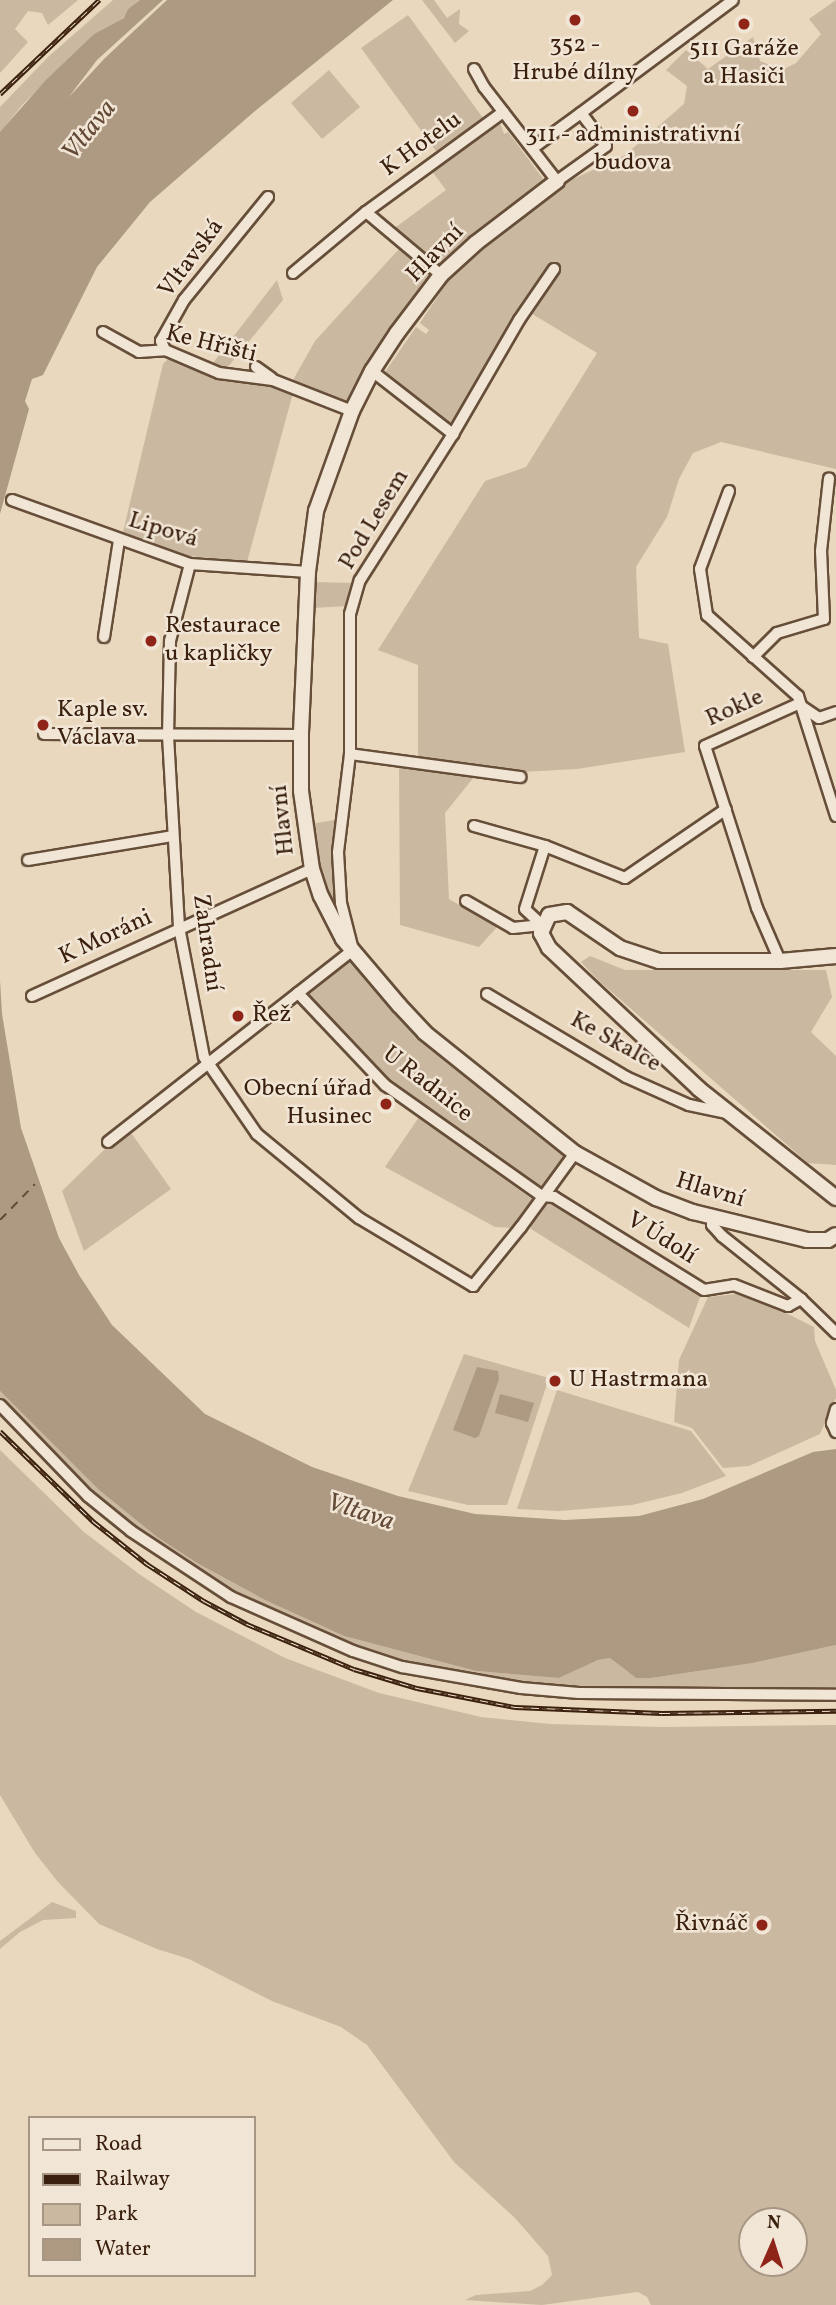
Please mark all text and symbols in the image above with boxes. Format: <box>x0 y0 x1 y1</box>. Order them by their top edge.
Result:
marker: 352 - Hrubé dílny <box>567 12 583 28</box>
marker: 511 Garáže a Hasiči <box>736 16 752 32</box>
place label: 352 - Hrubé dílny <box>512 32 638 88</box>
place label: 511 Garáže a Hasiči <box>689 36 799 92</box>
water label: Vltava <box>56 94 124 168</box>
marker: 311 - administrativní budova <box>625 103 641 119</box>
street label: K Hotelu <box>376 106 468 184</box>
place label: 311 - administrativní budova <box>525 122 741 178</box>
street label: Vltavská <box>153 214 231 304</box>
street label: Hlavní <box>401 219 471 289</box>
street label: Ke Hřišti <box>163 320 259 370</box>
street label: Pod Lesem <box>334 464 416 576</box>
street label: Lipová <box>125 507 201 555</box>
place label: Restaurace u kapličky <box>165 613 281 669</box>
marker: Restaurace u kapličky <box>143 633 159 649</box>
street label: Rokle <box>702 684 768 734</box>
place label: Kaple sv. Václava <box>57 697 148 753</box>
marker: Kaple sv. Václava <box>35 717 51 733</box>
street label: Hlavní <box>266 783 302 857</box>
street label: Zahradní <box>185 892 227 994</box>
street label: K Moráni <box>55 904 157 972</box>
place label: Řež <box>252 1002 291 1030</box>
street label: Ke Skalce <box>565 1006 665 1080</box>
marker: Řež <box>230 1008 246 1024</box>
street label: U Radnice <box>376 1041 478 1129</box>
place label: Obecní úřad Husinec <box>244 1076 372 1132</box>
marker: Obecní úřad Husinec <box>378 1096 394 1112</box>
street label: Hlavní <box>672 1167 748 1215</box>
street label: V Údolí <box>620 1206 702 1272</box>
place label: U Hastrmana <box>569 1367 708 1395</box>
marker: U Hastrmana <box>547 1373 563 1389</box>
water label: Vltava <box>322 1487 398 1539</box>
place label: Řivnáč <box>675 1911 748 1939</box>
marker: Řivnáč <box>754 1917 770 1933</box>
legend <box>28 2116 256 2277</box>
text: Road <box>95 2130 142 2159</box>
text: Railway <box>95 2165 170 2194</box>
text: Park <box>95 2200 138 2229</box>
north arrow <box>738 2207 808 2277</box>
text: N <box>766 2210 782 2236</box>
text: Water <box>95 2235 151 2264</box>

